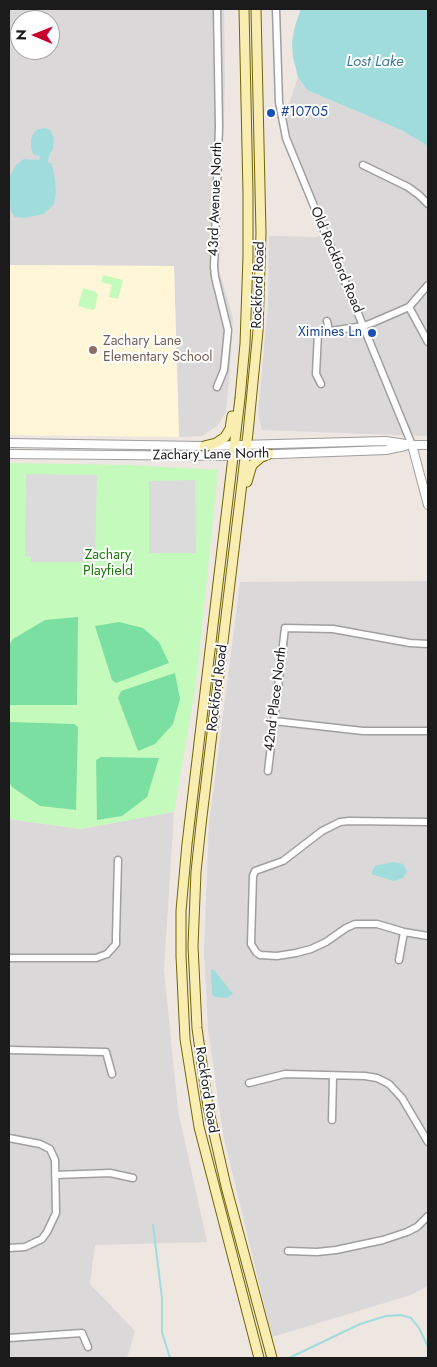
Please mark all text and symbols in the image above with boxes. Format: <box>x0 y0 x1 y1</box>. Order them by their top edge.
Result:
north arrow <box>10 10 60 60</box>
text: N <box>11 29 31 40</box>
water label: Lost Lake <box>347 53 403 71</box>
place label: #10705 <box>281 105 328 121</box>
marker: #10705 <box>265 107 277 119</box>
street label: 43rd Avenue North <box>206 141 226 257</box>
street label: Old Rockford Road <box>306 204 366 316</box>
street label: Rockford Road <box>249 241 269 329</box>
place label: Ximines Ln <box>298 325 362 341</box>
marker: Ximines Ln <box>366 327 378 339</box>
place label: Zachary Lane Elementary School <box>103 334 213 367</box>
marker: Zachary Lane Elementary School <box>87 344 99 356</box>
street label: Zachary Lane North <box>153 446 269 464</box>
park label: Zachary Playfield <box>83 548 133 580</box>
street label: Rockford Road <box>204 644 232 732</box>
street label: 42nd Place North <box>261 646 291 752</box>
street label: Rockford Road <box>191 1046 221 1134</box>

